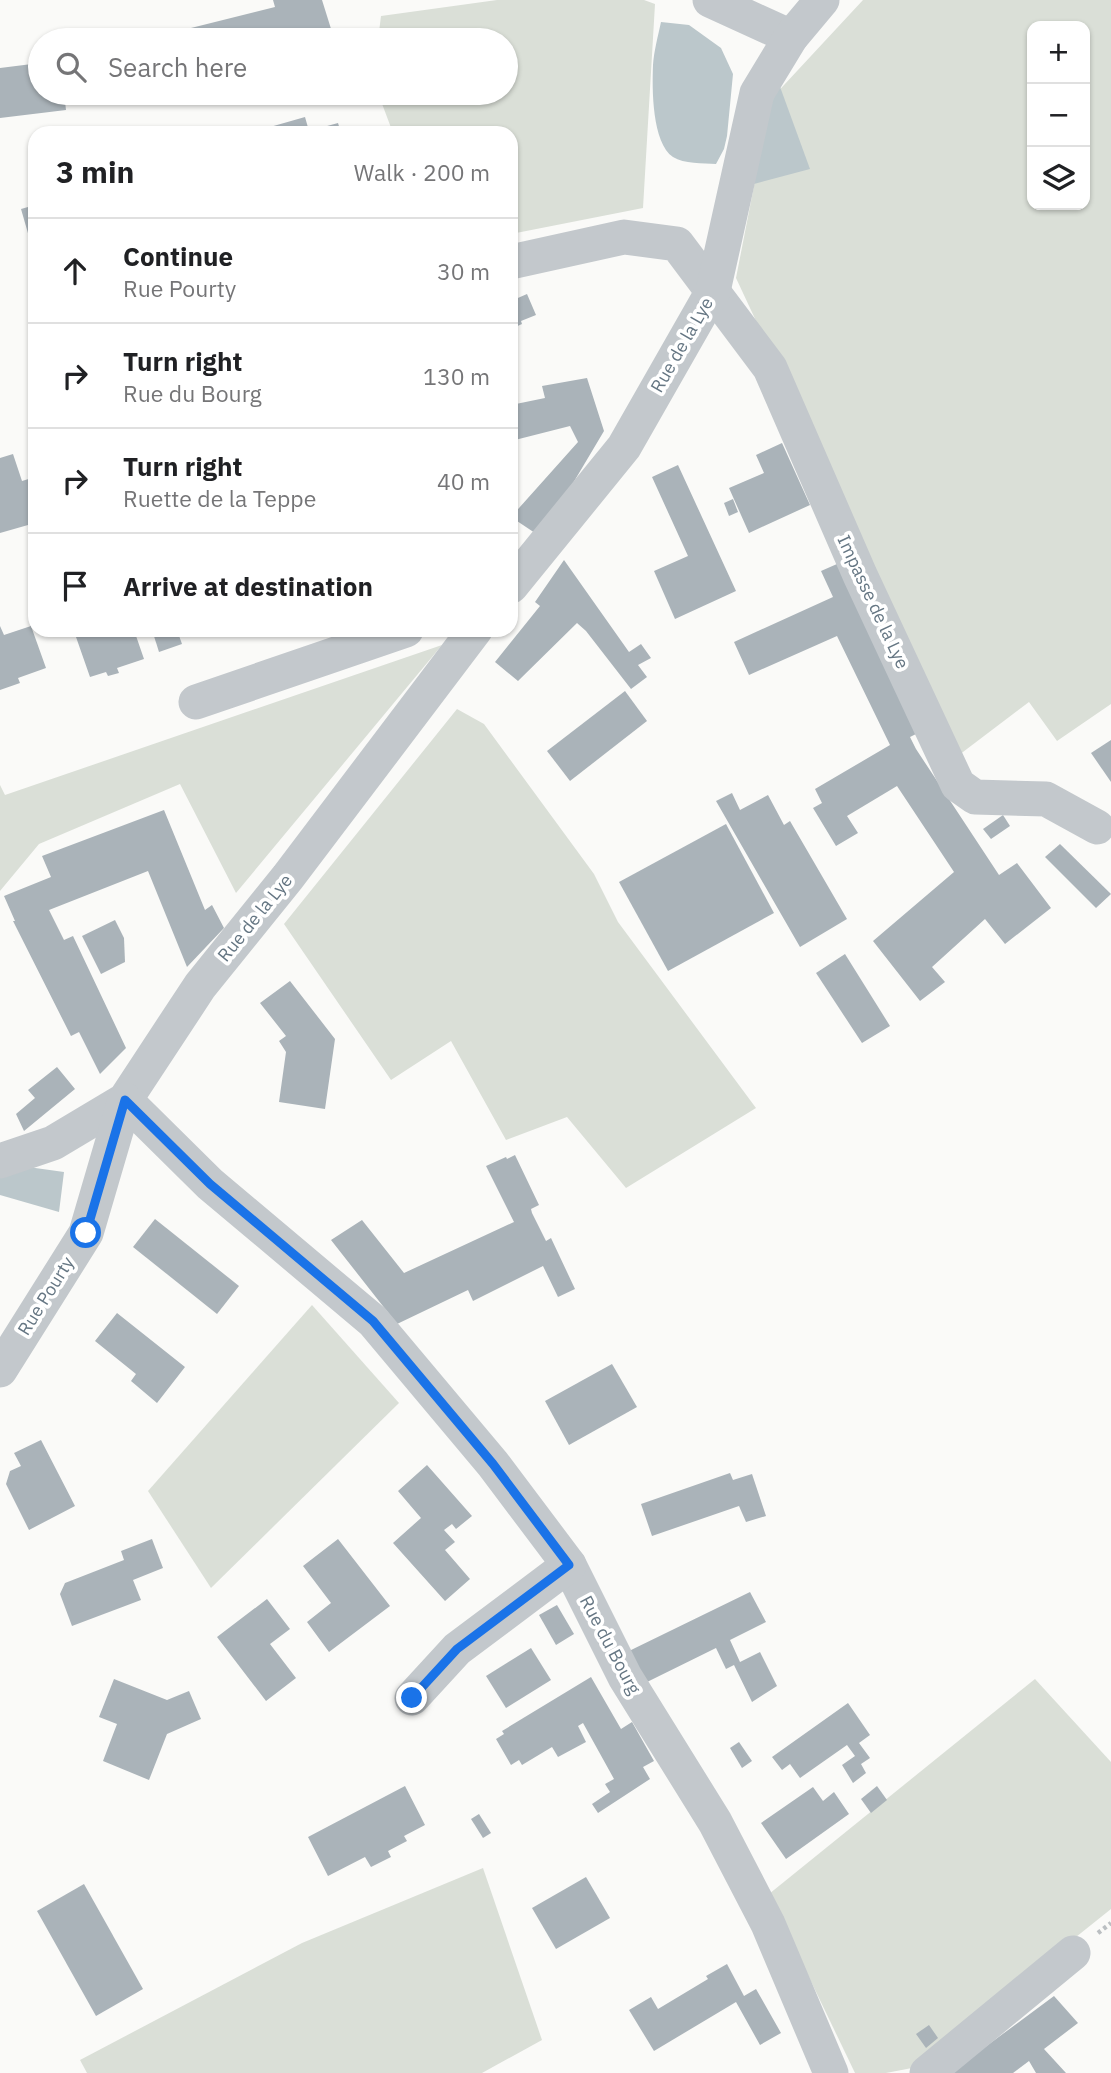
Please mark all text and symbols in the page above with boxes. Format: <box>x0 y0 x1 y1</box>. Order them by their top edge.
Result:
map controls <box>1027 21 1090 210</box>
button: + <box>1027 21 1090 84</box>
search box <box>28 28 518 105</box>
icon: search <box>52 48 90 86</box>
text: Search here <box>108 50 247 84</box>
button: − <box>1027 84 1090 147</box>
button: layers <box>1027 147 1090 210</box>
text: 3 min <box>56 152 134 191</box>
text: Walk · 200 m <box>354 157 490 187</box>
text: Continue <box>123 239 233 273</box>
icon: ahead <box>56 252 94 290</box>
text: 30 m <box>437 256 490 286</box>
text: Rue Pourty <box>123 273 236 303</box>
street label: Rue de la Lye <box>645 293 718 397</box>
text: Turn right <box>123 344 242 378</box>
icon: right <box>56 357 94 395</box>
text: 130 m <box>423 361 490 391</box>
text: Rue du Bourg <box>123 378 262 408</box>
text: Turn right <box>123 449 242 483</box>
icon: right <box>56 462 94 500</box>
text: 40 m <box>437 466 490 496</box>
text: Ruette de la Teppe <box>123 483 316 513</box>
street label: Impasse de la Lye <box>832 531 915 672</box>
icon: arrive <box>56 567 94 605</box>
text: Arrive at destination <box>123 569 373 603</box>
street label: Rue de la Lye <box>212 869 297 966</box>
route start <box>70 1217 101 1248</box>
street label: Rue Pourty <box>12 1252 79 1339</box>
street label: Rue du Bourg <box>575 1591 646 1699</box>
route end <box>396 1682 427 1713</box>

